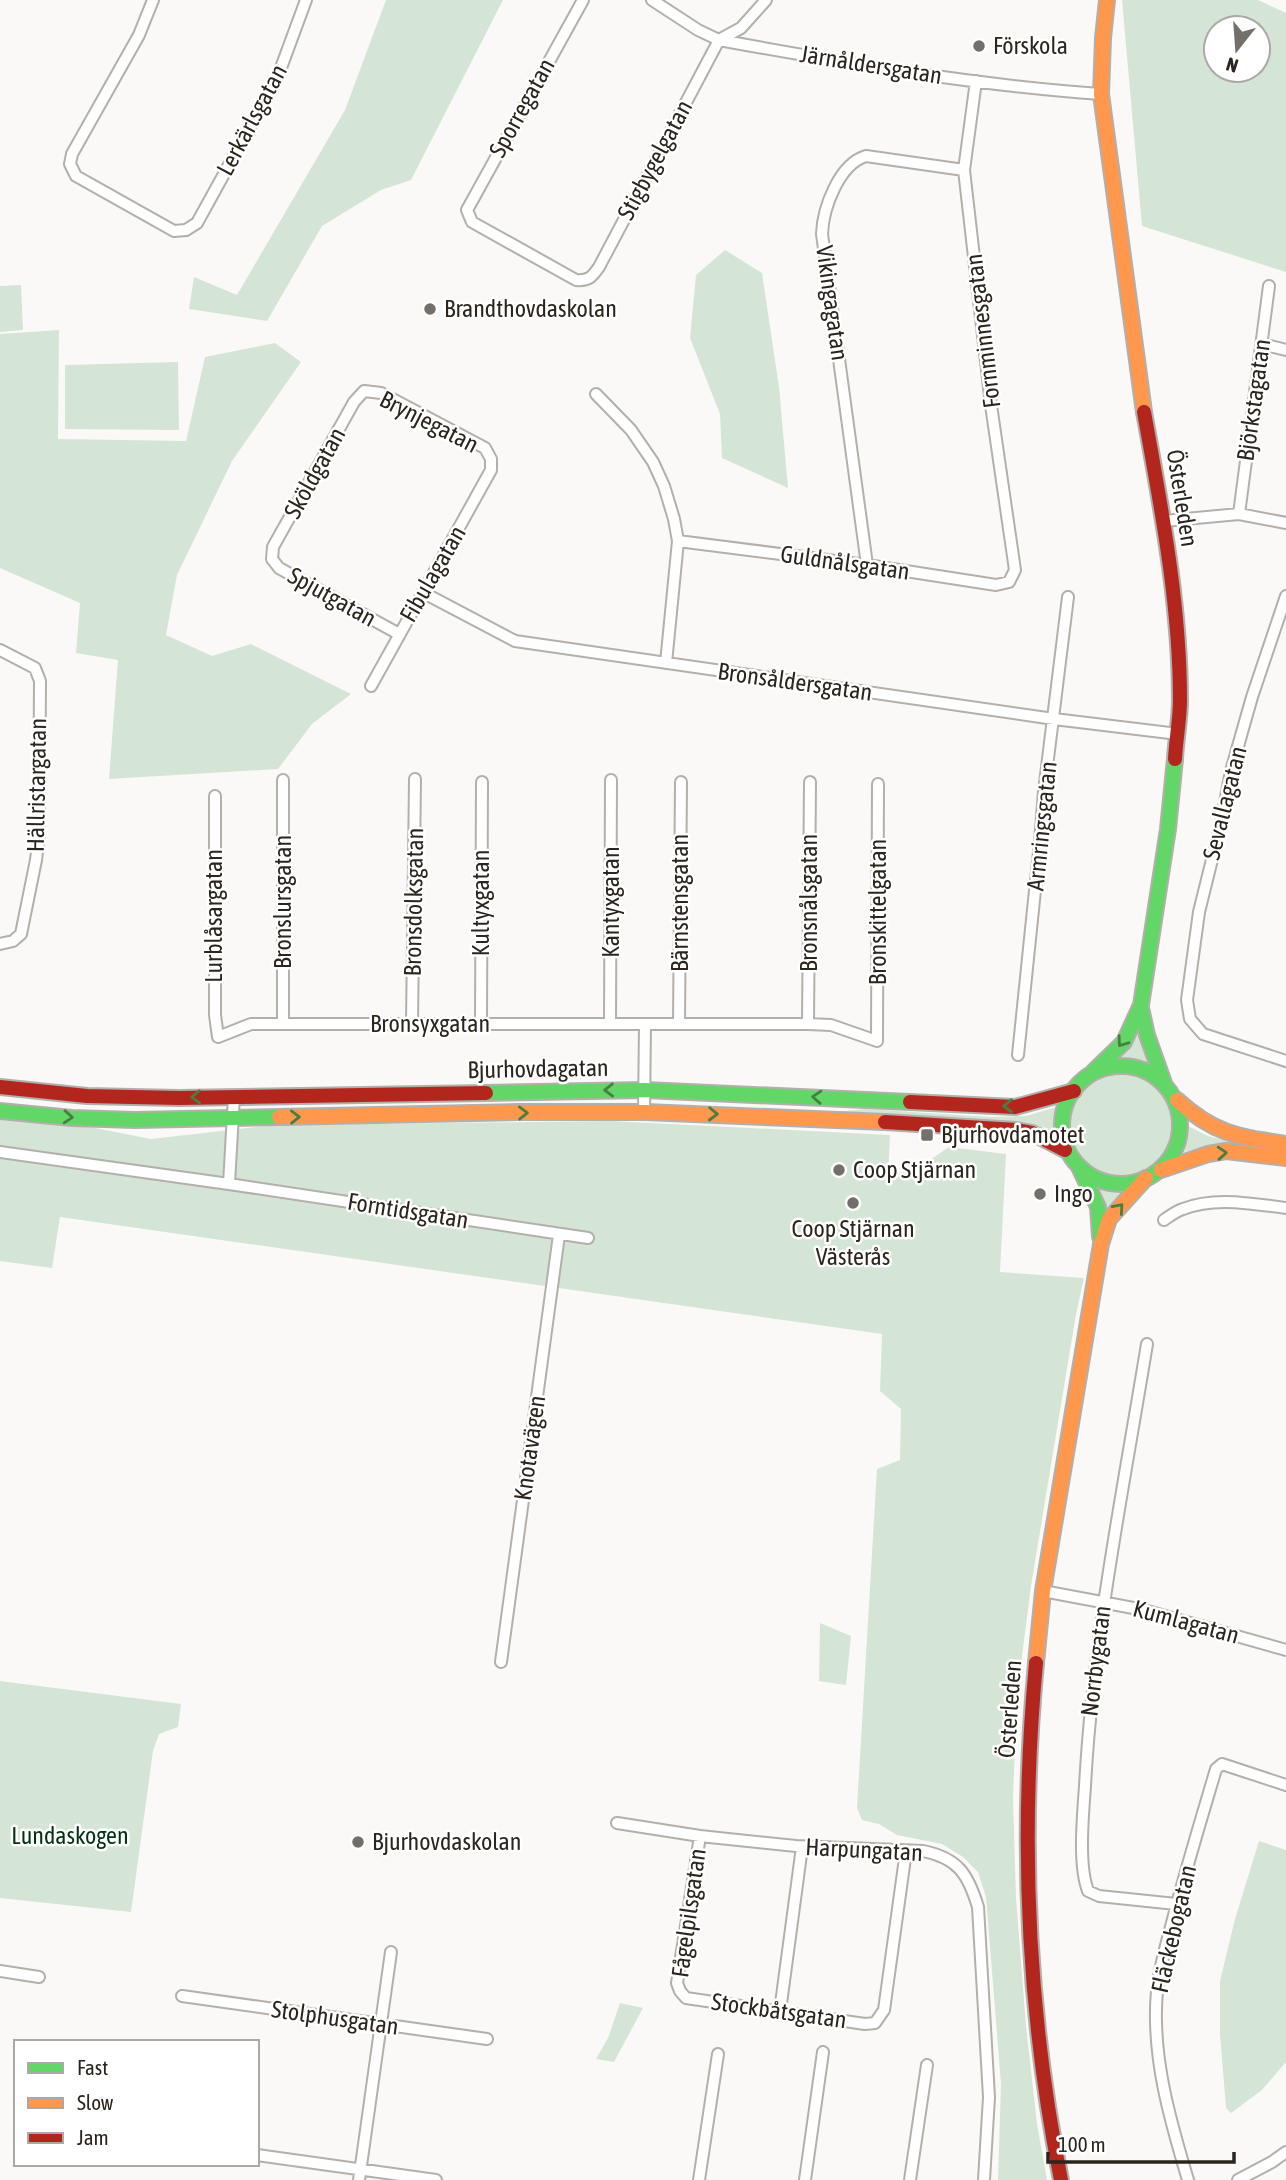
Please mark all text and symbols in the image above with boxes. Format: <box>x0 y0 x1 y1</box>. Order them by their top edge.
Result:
north arrow <box>1202 14 1272 84</box>
place label: Förskola <box>993 32 1068 59</box>
marker: Förskola <box>971 38 987 54</box>
street label: Järnåldersgatan <box>798 40 944 89</box>
text: N <box>1223 53 1241 77</box>
street label: Sporregatan <box>483 54 560 162</box>
street label: Lerkärlsgatan <box>211 60 292 180</box>
street label: Stigbygelgatan <box>612 95 697 224</box>
street label: Vikingagatan <box>811 244 854 362</box>
street label: Fornminnesgatan <box>960 252 1005 410</box>
place label: Brandthovdaskolan <box>444 295 617 322</box>
marker: Brandthovdaskolan <box>422 301 438 317</box>
street label: Björkstagatan <box>1232 337 1275 463</box>
street label: Brynjegatan <box>375 385 483 458</box>
street label: Sköldgatan <box>279 423 351 523</box>
street label: Österleden <box>1161 447 1203 548</box>
street label: Fibulagatan <box>394 521 471 627</box>
street label: Guldnålsgatan <box>779 540 911 585</box>
street label: Spjutgatan <box>284 561 381 632</box>
street label: Bronsåldersgatan <box>716 657 874 706</box>
street label: Hällristargatan <box>22 718 51 852</box>
street label: Sevallagatan <box>1197 743 1252 862</box>
street label: Armringsgatan <box>1021 760 1062 892</box>
street label: Bronsdolksgatan <box>399 827 428 977</box>
street label: Bärnstensgatan <box>666 834 693 972</box>
street label: Bronsnålsgatan <box>795 834 822 972</box>
street label: Bronslursgatan <box>269 835 296 969</box>
street label: Bronskittelgatan <box>864 839 891 985</box>
street label: Kantyxgatan <box>597 846 624 958</box>
street label: Lurblåsargatan <box>200 849 227 983</box>
street label: Kultyxgatan <box>467 850 494 956</box>
street label: Bronsyxgatan <box>370 1010 490 1037</box>
one-way arrow <box>1118 1034 1130 1047</box>
street label: Bjurhovdagatan <box>467 1054 609 1083</box>
one-way arrow <box>603 1083 614 1098</box>
one-way arrow <box>191 1089 201 1105</box>
one-way arrow <box>812 1090 823 1105</box>
one-way arrow <box>1002 1098 1013 1114</box>
one-way arrow <box>518 1105 529 1121</box>
one-way arrow <box>707 1107 718 1122</box>
one-way arrow <box>63 1109 74 1124</box>
one-way arrow <box>290 1110 301 1125</box>
place label: Bjurhovdamotet <box>941 1121 1085 1148</box>
marker: Bjurhovdamotet <box>919 1127 935 1143</box>
one-way arrow <box>1217 1146 1228 1161</box>
place label: Coop Stjärnan <box>853 1156 976 1183</box>
marker: Coop Stjärnan <box>831 1162 847 1178</box>
place label: Ingo <box>1054 1180 1093 1207</box>
marker: Ingo <box>1032 1186 1048 1202</box>
street label: Forntidsgatan <box>346 1188 471 1233</box>
marker: Coop Stjärnan Västerås <box>845 1195 861 1211</box>
one-way arrow <box>1111 1204 1123 1217</box>
place label: Coop Stjärnan Västerås <box>791 1215 915 1270</box>
street label: Knotavägen <box>509 1394 550 1502</box>
street label: Kumlagatan <box>1130 1594 1242 1649</box>
street label: Norrbygatan <box>1075 1604 1116 1718</box>
street label: Österleden <box>993 1659 1026 1759</box>
park label: Lundaskogen <box>11 1822 129 1849</box>
place label: Bjurhovdaskolan <box>372 1828 521 1855</box>
street label: Harpungatan <box>805 1833 923 1866</box>
marker: Bjurhovdaskolan <box>350 1834 366 1850</box>
street label: Fågelpilsgatan <box>666 1847 711 1979</box>
street label: Fläckebogatan <box>1146 1862 1201 1995</box>
street label: Stockbåtsgatan <box>710 1988 848 2033</box>
street label: Stolphusgatan <box>270 1995 400 2040</box>
legend <box>14 2040 259 2166</box>
text: Fast <box>77 2055 108 2079</box>
text: Slow <box>77 2090 114 2114</box>
scale bar <box>1048 2120 1234 2164</box>
text: Jam <box>77 2125 109 2149</box>
text: 100 m <box>1058 2132 1106 2156</box>

